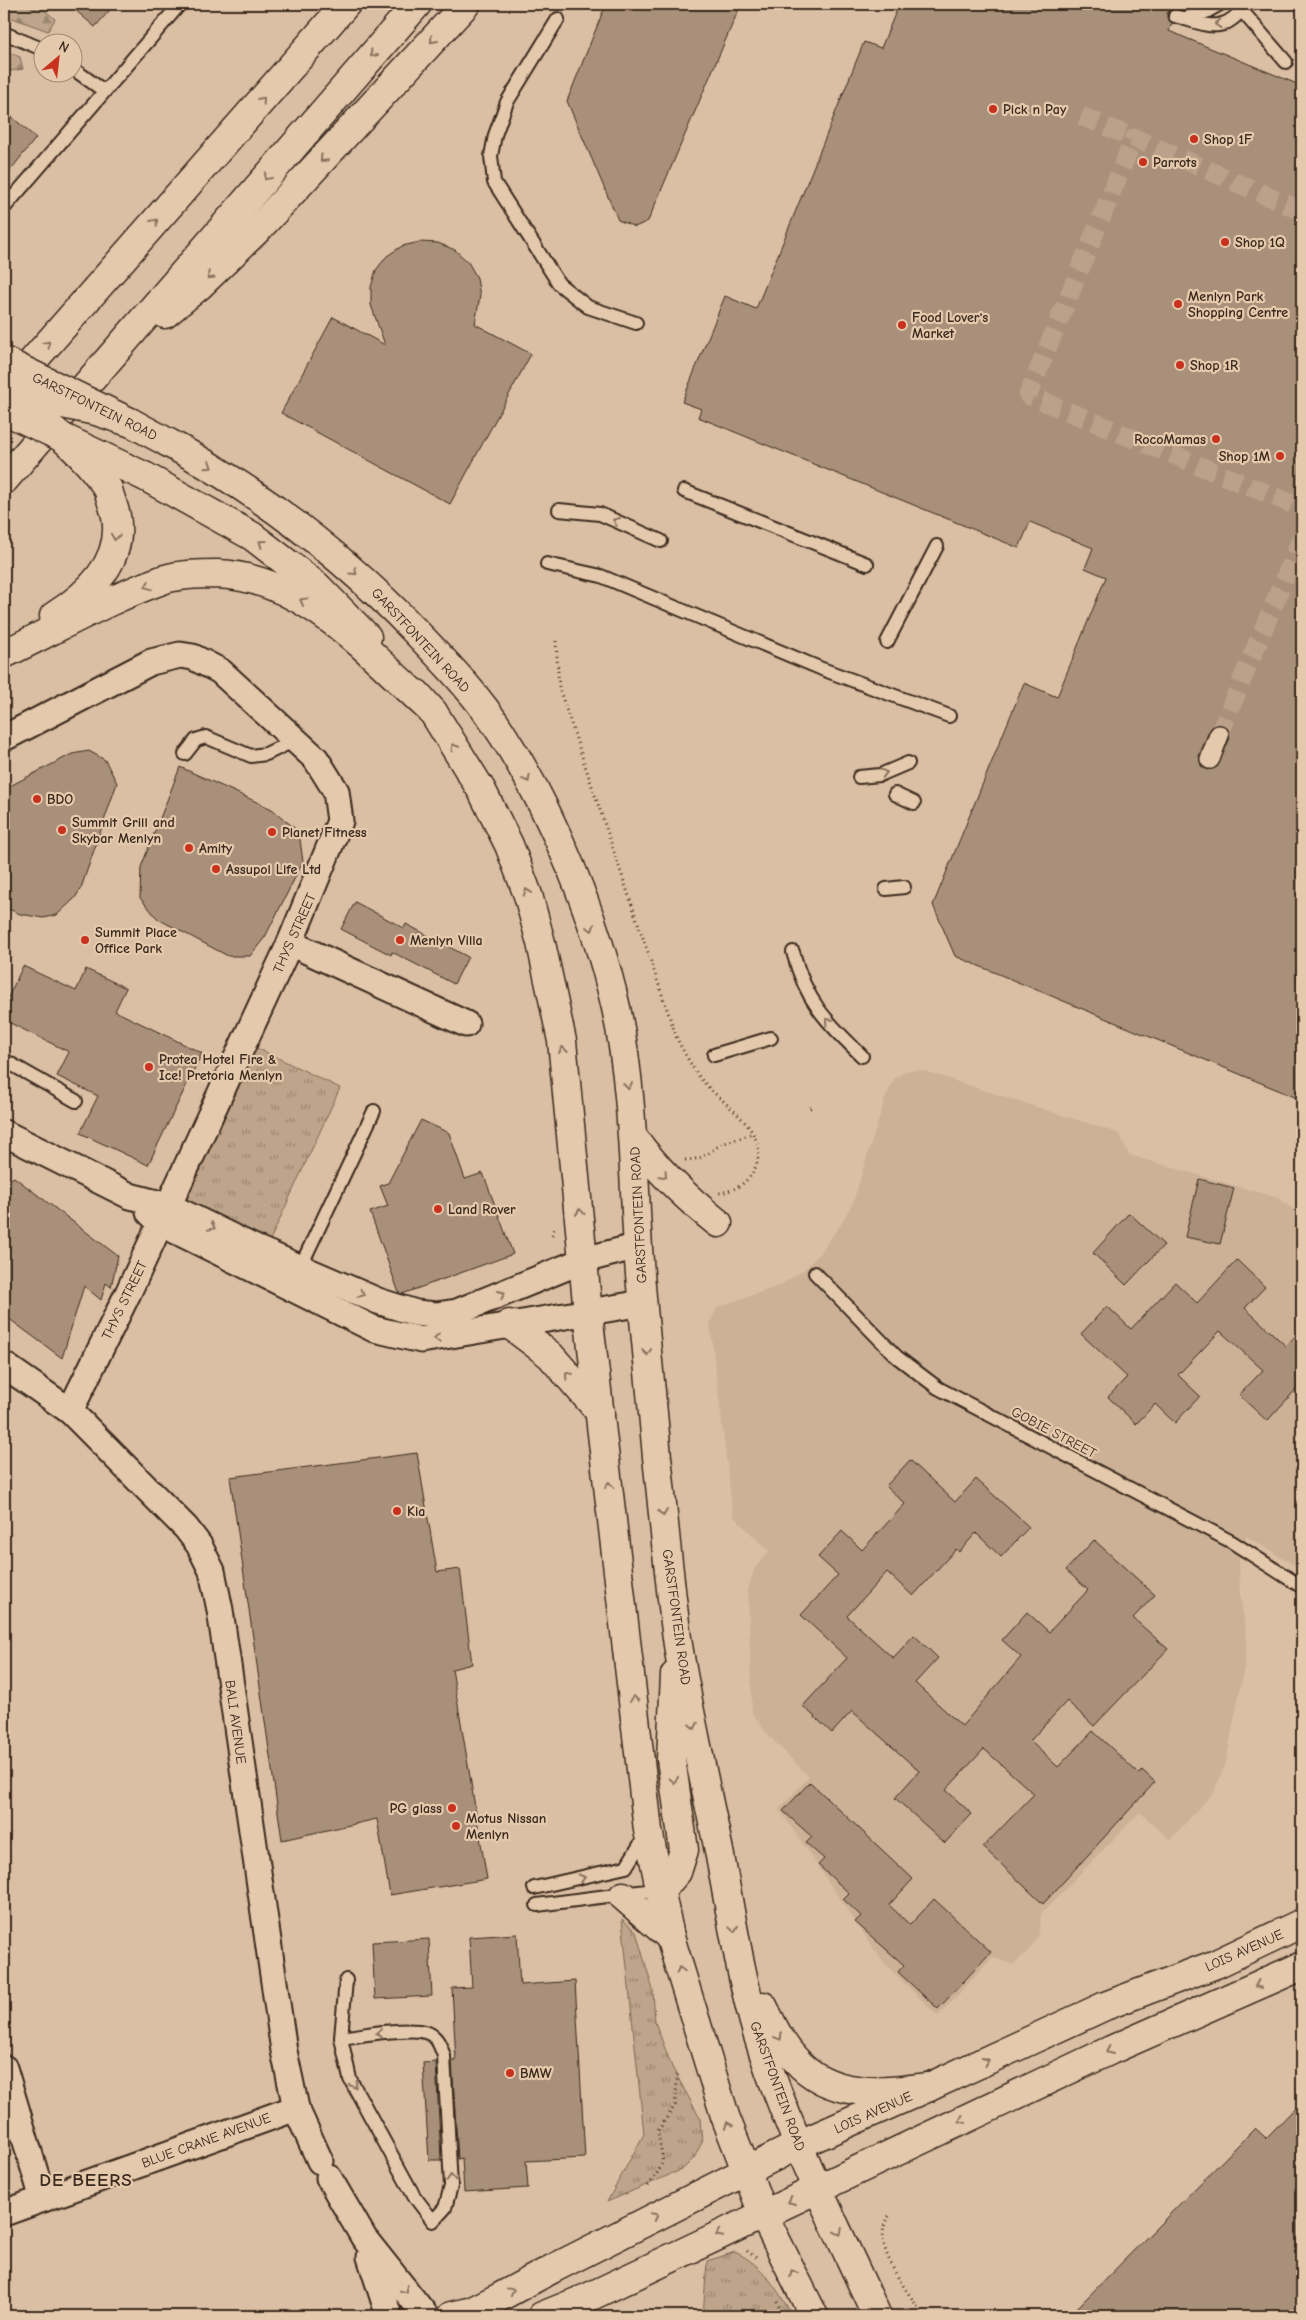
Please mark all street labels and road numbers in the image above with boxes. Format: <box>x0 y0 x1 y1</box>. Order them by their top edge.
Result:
street label: GARSTFONTEIN ROAD <box>30 369 160 444</box>
street label: GARSTFONTEIN ROAD <box>368 584 474 696</box>
street label: THYS STREET <box>269 890 320 976</box>
street label: GARSTFONTEIN ROAD <box>626 1146 651 1284</box>
street label: THYS STREET <box>98 1257 151 1342</box>
street label: GOBIE STREET <box>1008 1403 1100 1462</box>
street label: GARSTFONTEIN ROAD <box>659 1548 694 1686</box>
street label: BALI AVENUE <box>221 1679 250 1765</box>
street label: LOIS AVENUE <box>1202 1926 1286 1975</box>
street label: GARSTFONTEIN ROAD <box>746 2019 809 2154</box>
street label: LOIS AVENUE <box>831 2088 915 2137</box>
street label: BLUE CRANE AVENUE <box>139 2109 273 2172</box>

